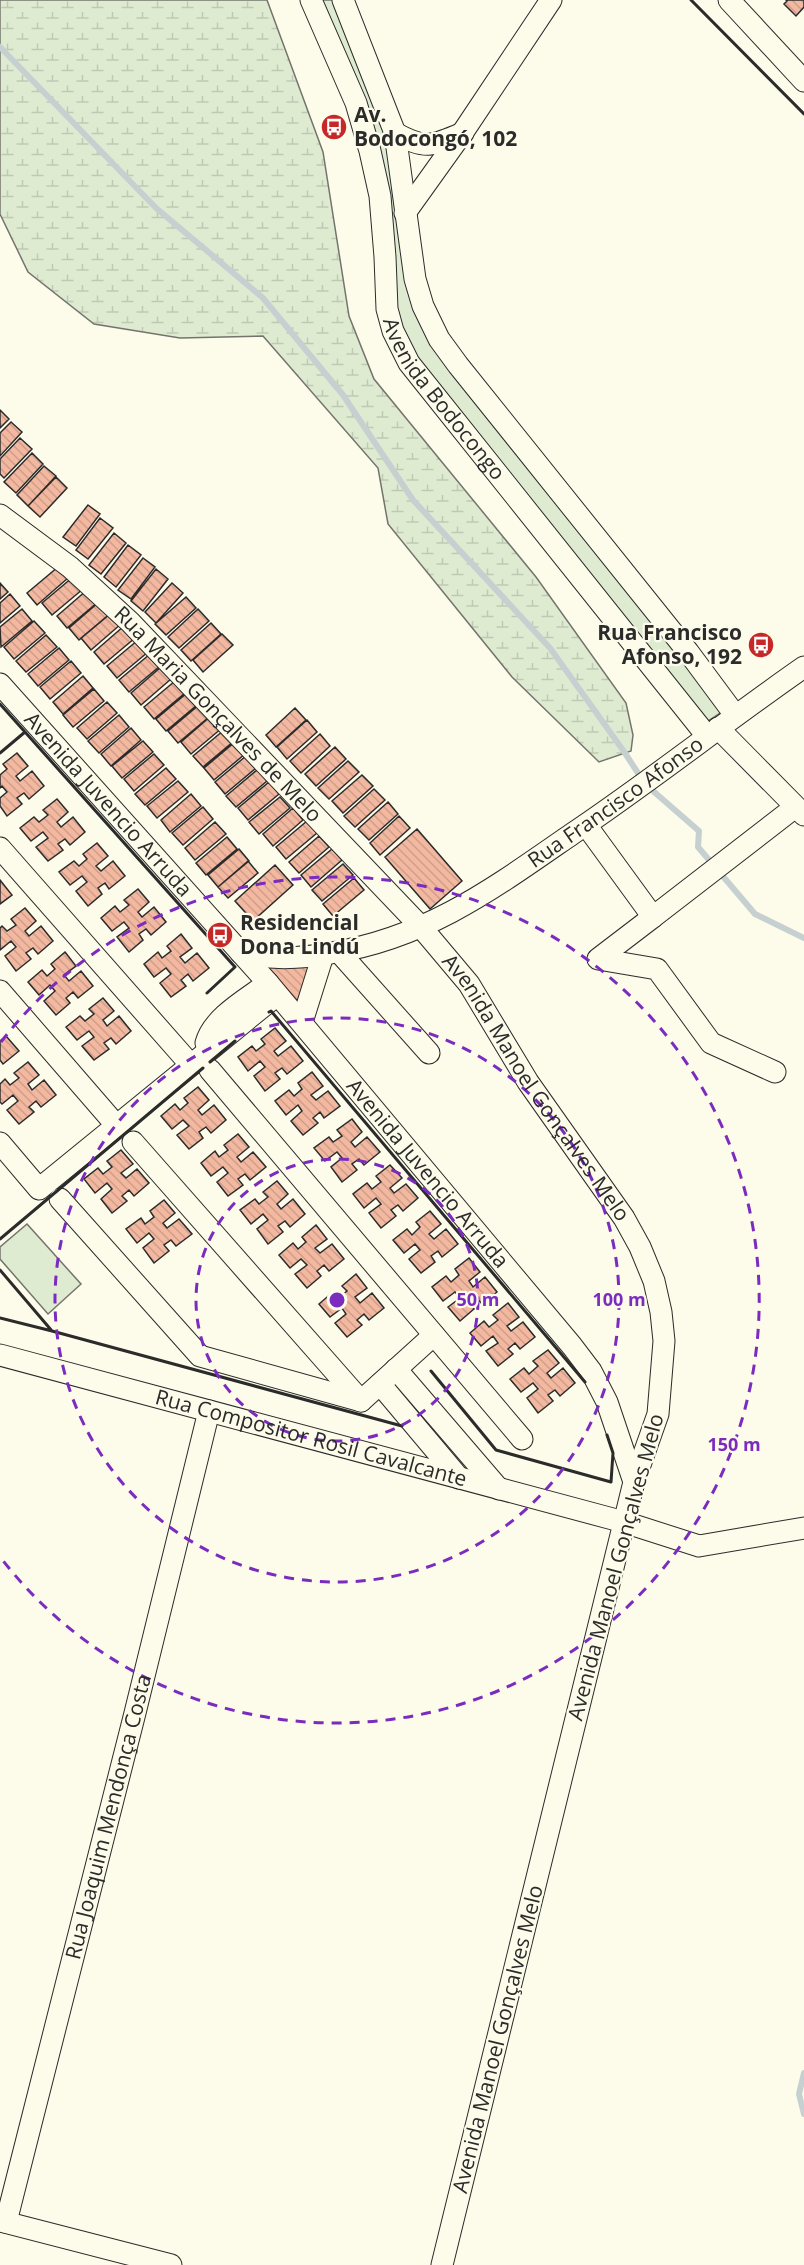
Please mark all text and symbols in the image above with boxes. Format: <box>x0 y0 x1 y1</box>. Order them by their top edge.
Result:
place label: Av. Bodocongó, 102 <box>354 100 517 152</box>
bus stop icon: Av. Bodocongó, 102 <box>319 112 349 142</box>
street label: Avenida Bodocongo <box>377 314 512 485</box>
street label: Rua Maria Gonçalves de Melo <box>109 599 329 828</box>
place label: Rua Francisco Afonso, 192 <box>597 618 742 670</box>
bus stop icon: Rua Francisco Afonso, 192 <box>746 630 776 660</box>
street label: Avenida Juvencio Arruda <box>19 706 199 902</box>
street label: Rua Francisco Afonso <box>522 730 709 874</box>
place label: Residencial Dona Lindú <box>240 908 360 960</box>
bus stop icon: Residencial Dona Lindú <box>205 920 235 950</box>
street label: Avenida Manoel Gonçalves Melo <box>436 948 637 1226</box>
street label: Avenida Juvencio Arruda <box>341 1072 516 1273</box>
text: 50 m <box>457 1287 499 1311</box>
text: 100 m <box>592 1287 646 1311</box>
centre of rings <box>327 1290 347 1310</box>
street label: Rua Compositor Rosil Cavalcante <box>152 1382 470 1492</box>
street label: Avenida Manoel Gonçalves Melo <box>561 1410 670 1723</box>
text: 150 m <box>707 1432 761 1456</box>
street label: Rua Joaquim Mendonça Costa <box>58 1671 157 1962</box>
street label: Avenida Manoel Gonçalves Melo <box>445 1882 549 2196</box>

